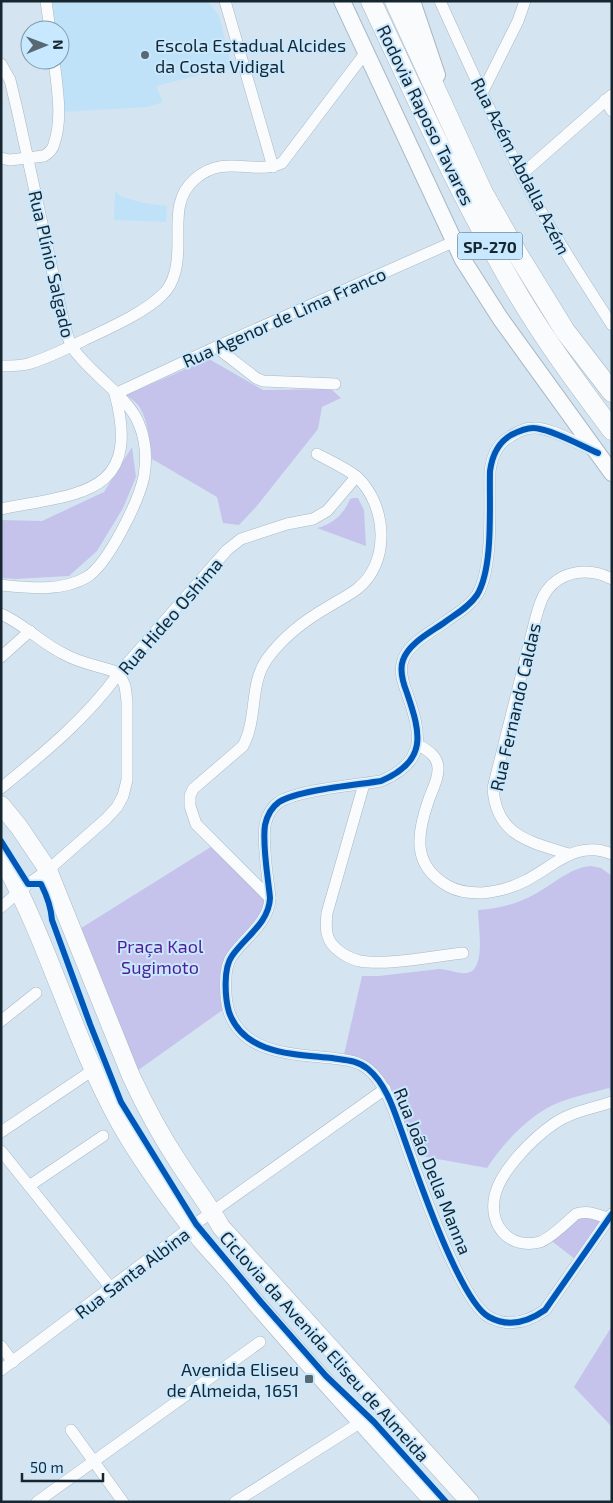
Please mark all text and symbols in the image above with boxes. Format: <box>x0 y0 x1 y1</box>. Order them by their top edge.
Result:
north arrow <box>20 20 70 70</box>
street label: Rodovia Raposo Tavares <box>373 21 479 209</box>
place label: Escola Estadual Alcides da Costa Vidigal <box>155 34 346 77</box>
text: N <box>50 40 67 50</box>
marker: Escola Estadual Alcides da Costa Vidigal <box>139 49 151 61</box>
street label: Rua Azém Abdalla Azém <box>467 74 575 258</box>
street label: Rua Plínio Salgado <box>24 188 80 340</box>
road number: SP-270 <box>458 232 522 260</box>
street label: Rua Agenor de Lima Franco <box>179 262 389 372</box>
street label: Rua Hideo Oshima <box>113 553 227 679</box>
street label: Rua Fernando Caldas <box>485 621 545 793</box>
park label: Praça Kaol Sugimoto <box>117 935 204 978</box>
street label: Rua João Della Manna <box>389 1084 477 1258</box>
street label: Rua Santa Albina <box>70 1223 194 1323</box>
street label: Ciclovia da Avenida Eliseu de Almeida <box>215 1226 435 1466</box>
place label: Avenida Eliseu de Almeida, 1651 <box>166 1358 299 1401</box>
marker: Avenida Eliseu de Almeida, 1651 <box>303 1373 315 1385</box>
scale bar <box>22 1450 104 1482</box>
text: 50 m <box>30 1458 64 1476</box>

